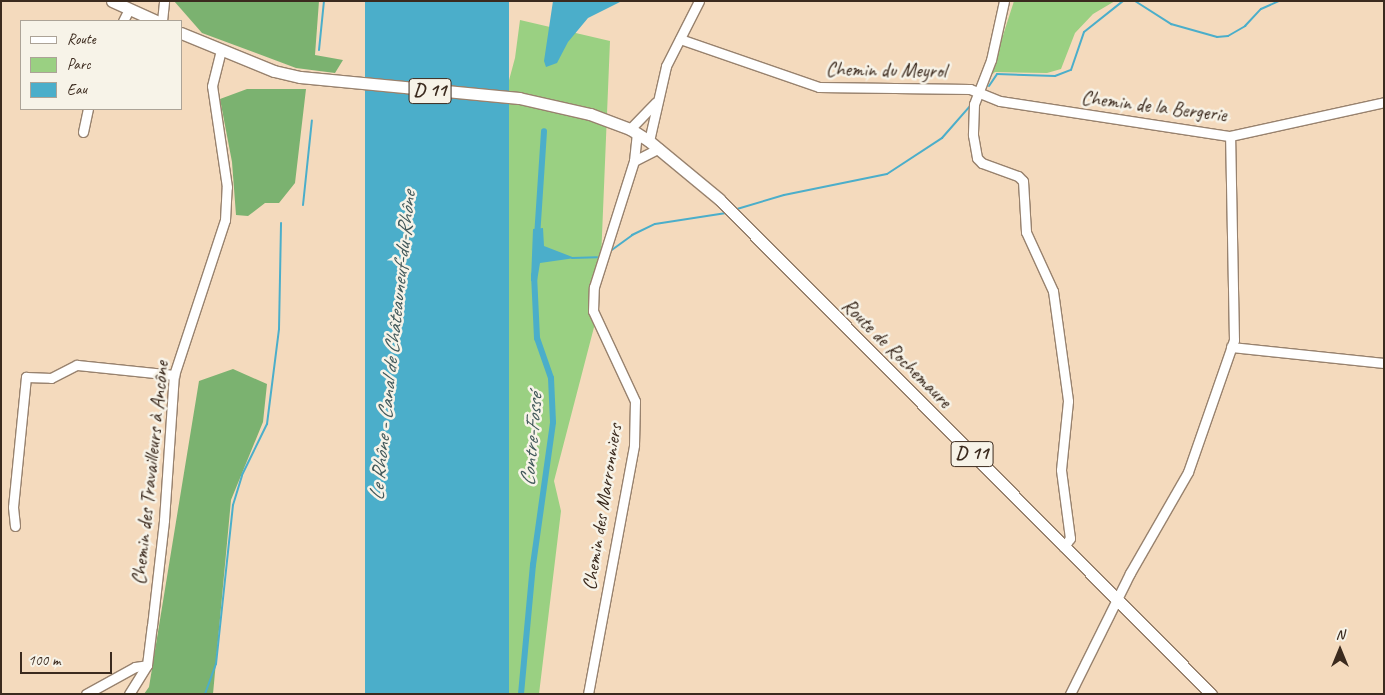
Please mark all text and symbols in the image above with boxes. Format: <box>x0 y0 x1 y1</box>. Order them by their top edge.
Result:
legend <box>20 20 182 110</box>
text: Route <box>67 30 96 49</box>
text: Parc <box>67 55 91 74</box>
street label: Chemin du Meyrol <box>826 57 946 83</box>
road number: D 11 <box>408 74 452 108</box>
text: Eau <box>67 80 87 99</box>
street label: Chemin de la Bergerie <box>1080 85 1228 127</box>
water label: Le Rhône - Canal de Châteauneuf-du-Rhône <box>363 190 421 502</box>
street label: Route de Rochemaure <box>838 294 956 412</box>
street label: Chemin des Travailleurs à Ancône <box>126 360 174 586</box>
water label: Contre-Fossé <box>514 393 548 487</box>
street label: Chemin des Marronniers <box>577 422 627 592</box>
road number: D 11 <box>950 438 994 470</box>
north arrow <box>1315 625 1365 675</box>
text: N <box>1336 626 1344 643</box>
scale bar <box>22 642 115 674</box>
text: 100 m <box>28 651 60 670</box>

